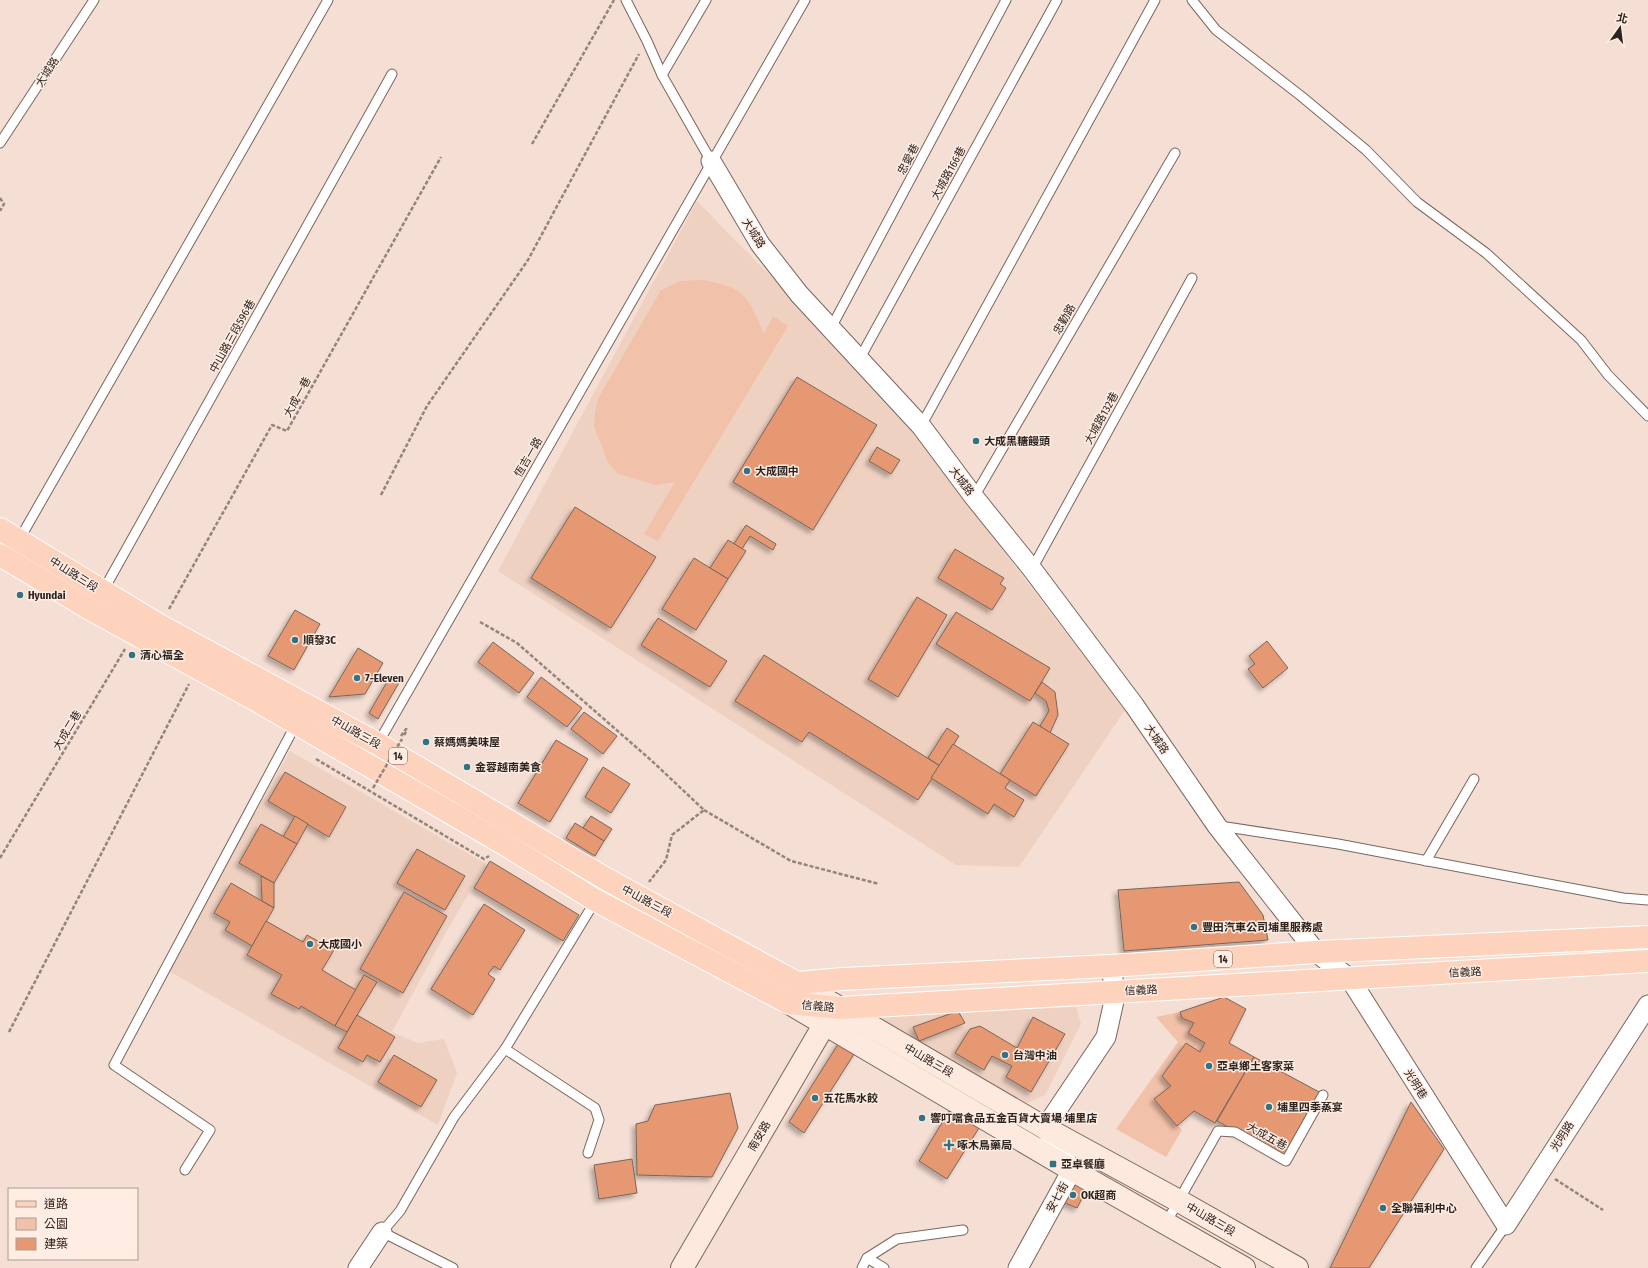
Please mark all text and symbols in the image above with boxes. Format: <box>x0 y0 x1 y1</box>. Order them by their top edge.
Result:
north arrow <box>1600 8 1640 48</box>
text: 北 <box>1615 11 1629 26</box>
street label: 大城路 <box>33 55 62 90</box>
street label: 忠愛巷 <box>895 142 922 177</box>
street label: 大城路166巷 <box>928 144 968 202</box>
street label: 大城路 <box>739 216 768 251</box>
street label: 中山路三段596巷 <box>207 297 258 375</box>
street label: 忠勤路 <box>1051 302 1078 337</box>
street label: 大成一巷 <box>281 375 314 420</box>
street label: 大城路132巷 <box>1082 390 1121 447</box>
street label: 恆吉一路 <box>512 435 545 480</box>
place label: 大成黑糖饅頭 <box>984 435 1050 448</box>
marker: 大成黑糖饅頭 <box>971 436 981 446</box>
street label: 大城路 <box>946 464 977 498</box>
place label: 大成國中 <box>755 465 799 478</box>
marker: 大成國中 <box>742 466 752 476</box>
street label: 中山路三段 <box>47 554 101 595</box>
place label: Hyundai <box>28 589 66 602</box>
marker: Hyundai <box>15 590 25 600</box>
place label: 順發3C <box>303 634 336 647</box>
marker: 順發3C <box>290 635 300 645</box>
place label: 清心福全 <box>140 649 184 662</box>
marker: 清心福全 <box>127 650 137 660</box>
place label: 7-Eleven <box>365 672 404 685</box>
marker: 7-Eleven <box>352 673 362 683</box>
street label: 大成二巷 <box>51 708 84 752</box>
street label: 中山路三段 <box>329 713 383 751</box>
street label: 大城路 <box>1142 722 1171 757</box>
place label: 蔡媽媽美味屋 <box>434 736 500 749</box>
marker: 蔡媽媽美味屋 <box>421 737 431 747</box>
road number: 14 <box>389 748 407 764</box>
place label: 金蓉越南美食 <box>475 761 541 774</box>
marker: 金蓉越南美食 <box>462 762 472 772</box>
street label: 中山路三段 <box>619 883 674 920</box>
place label: 豐田汽車公司埔里服務處 <box>1202 921 1323 934</box>
marker: 豐田汽車公司埔里服務處 <box>1189 922 1199 932</box>
place label: 大成國小 <box>318 938 362 951</box>
marker: 大成國小 <box>305 939 315 949</box>
road number: 14 <box>1214 951 1232 967</box>
street label: 信義路 <box>1448 965 1482 980</box>
street label: 信義路 <box>1124 983 1158 998</box>
street label: 信義路 <box>801 999 835 1014</box>
street label: 中山路三段 <box>902 1041 956 1080</box>
place label: 台灣中油 <box>1013 1049 1057 1062</box>
marker: 台灣中油 <box>1000 1050 1010 1060</box>
place label: 亞卓鄉土客家菜 <box>1217 1060 1294 1073</box>
marker: 亞卓鄉土客家菜 <box>1204 1061 1214 1071</box>
street label: 光明巷 <box>1401 1067 1430 1102</box>
place label: 五花馬水餃 <box>823 1092 878 1105</box>
marker: 五花馬水餃 <box>810 1093 820 1103</box>
place label: 埔里四季蒸宴 <box>1277 1101 1343 1114</box>
marker: 埔里四季蒸宴 <box>1264 1102 1274 1112</box>
place label: 響叮噹食品五金百貨大賣場 埔里店 <box>930 1112 1097 1125</box>
marker: 響叮噹食品五金百貨大賣場 埔里店 <box>917 1113 927 1123</box>
street label: 南安路 <box>746 1119 773 1154</box>
street label: 光明路 <box>1548 1119 1577 1154</box>
street label: 大成五巷 <box>1244 1120 1289 1153</box>
place label: 啄木鳥藥局 <box>957 1139 1012 1152</box>
marker: 啄木鳥藥局 <box>944 1140 954 1150</box>
place label: 亞卓餐廳 <box>1061 1158 1105 1171</box>
marker: 亞卓餐廳 <box>1048 1159 1058 1169</box>
street label: 安七街 <box>1044 1180 1071 1215</box>
legend <box>8 1188 138 1260</box>
place label: OK超商 <box>1081 1189 1116 1202</box>
marker: OK超商 <box>1068 1190 1078 1200</box>
text: 道路 <box>44 1197 68 1211</box>
street label: 中山路三段 <box>1184 1200 1238 1239</box>
place label: 全聯福利中心 <box>1391 1202 1457 1215</box>
marker: 全聯福利中心 <box>1378 1203 1388 1213</box>
text: 公園 <box>44 1217 68 1231</box>
text: 建築 <box>44 1237 68 1251</box>

